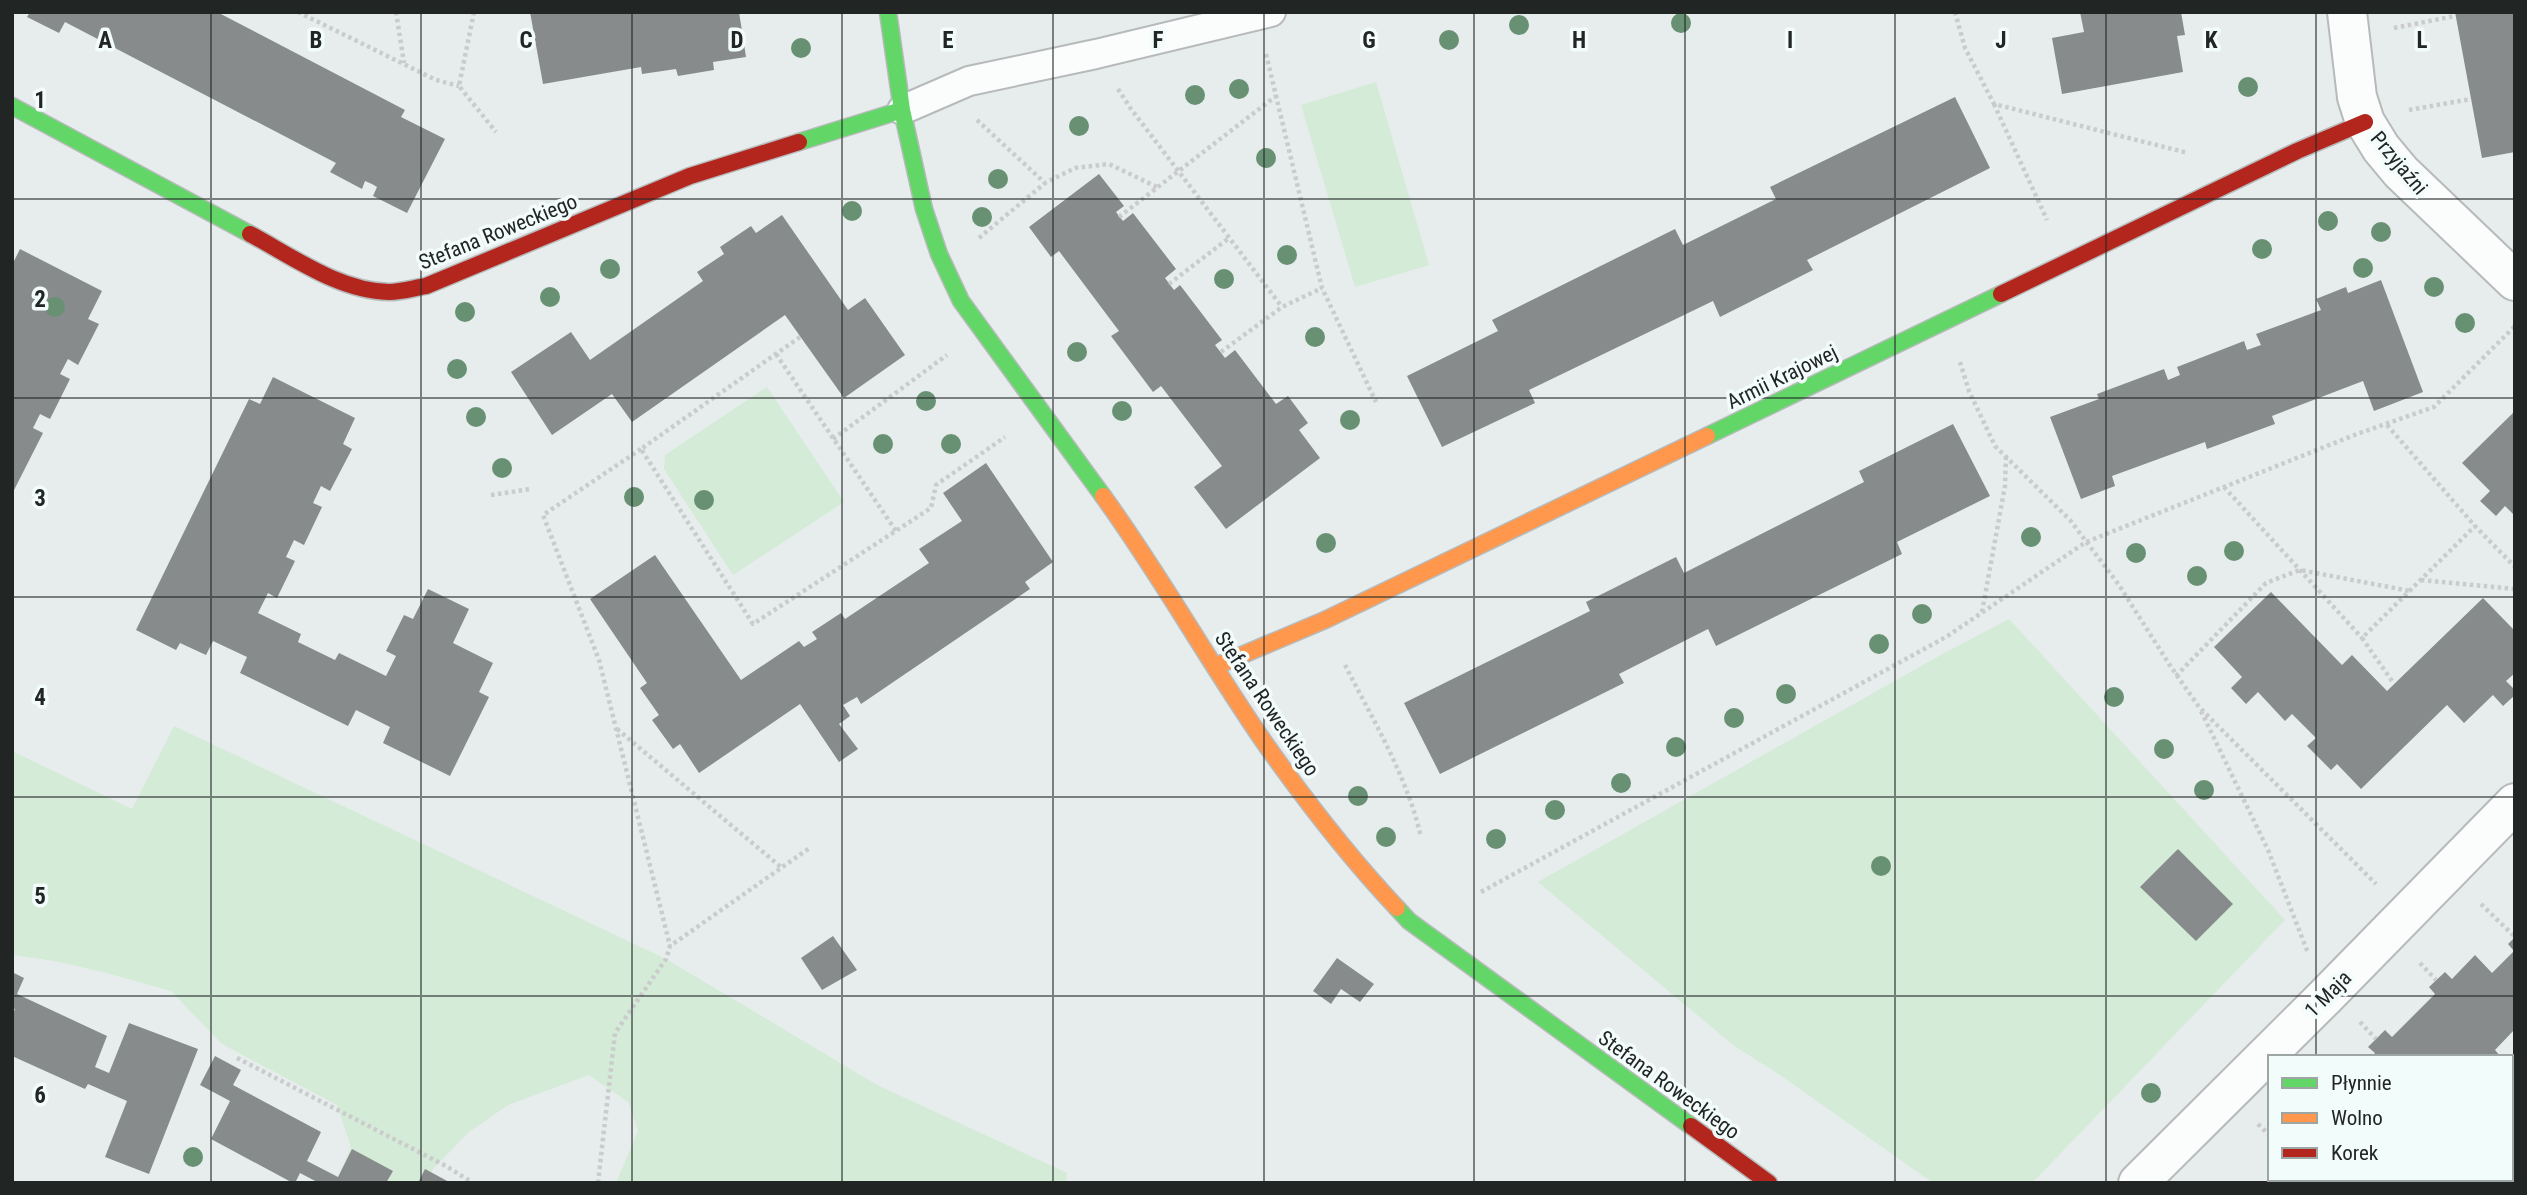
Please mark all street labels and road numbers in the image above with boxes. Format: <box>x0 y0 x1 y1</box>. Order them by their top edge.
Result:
street label: Przyjaźni <box>2366 127 2432 199</box>
street label: Stefana Roweckiego <box>415 189 581 275</box>
street label: Armii Krajowej <box>1723 340 1841 414</box>
street label: Stefana Roweckiego <box>1210 627 1324 781</box>
street label: 1 Maja <box>2300 966 2356 1022</box>
street label: Stefana Roweckiego <box>1594 1026 1744 1144</box>

